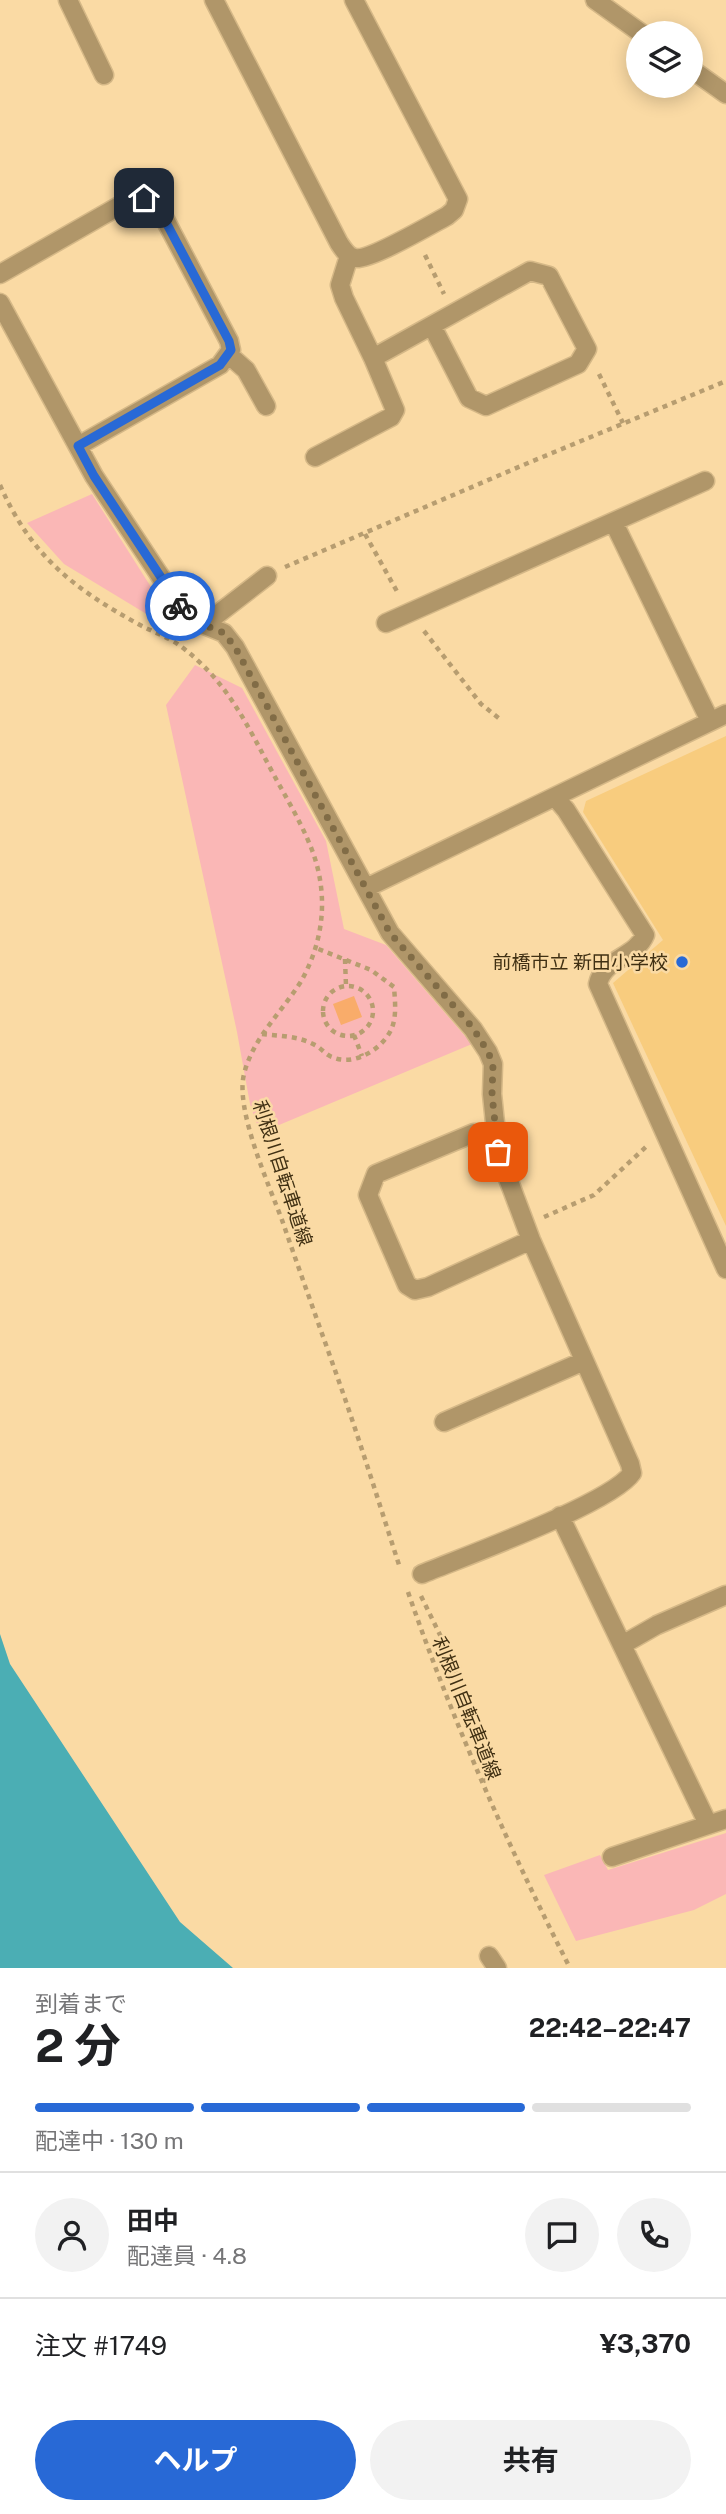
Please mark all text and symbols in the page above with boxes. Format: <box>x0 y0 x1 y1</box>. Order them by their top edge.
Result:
map controls <box>626 21 703 98</box>
button: layers <box>626 21 703 98</box>
pin <box>114 168 174 228</box>
icon: home <box>125 179 163 217</box>
courier <box>145 571 215 641</box>
icon: bike <box>161 587 199 625</box>
place label: 前橋市立 新田小学校 <box>492 951 668 973</box>
marker: 前橋市立 新田小学校 <box>674 954 690 970</box>
street label: 利根川自転車道線 <box>249 1097 317 1249</box>
pin <box>468 1122 528 1182</box>
icon: bag <box>479 1133 517 1171</box>
street label: 利根川自転車道線 <box>428 1633 506 1783</box>
text: 到着まで <box>35 1990 127 2017</box>
text: 22:42–22:47 <box>529 2012 691 2043</box>
text: 2 分 <box>35 2018 121 2072</box>
text: 配達中 · 130 m <box>35 2127 184 2154</box>
button: person <box>35 2198 109 2272</box>
button: chat <box>525 2198 599 2272</box>
button: phone <box>617 2198 691 2272</box>
text: 田中 <box>127 2205 179 2236</box>
text: 配達員 · 4.8 <box>127 2242 247 2269</box>
text: ¥3,370 <box>600 2328 691 2359</box>
text: 注文 #1749 <box>35 2330 167 2361</box>
button: ヘルプ <box>35 2420 356 2500</box>
button: 共有 <box>370 2420 691 2500</box>

